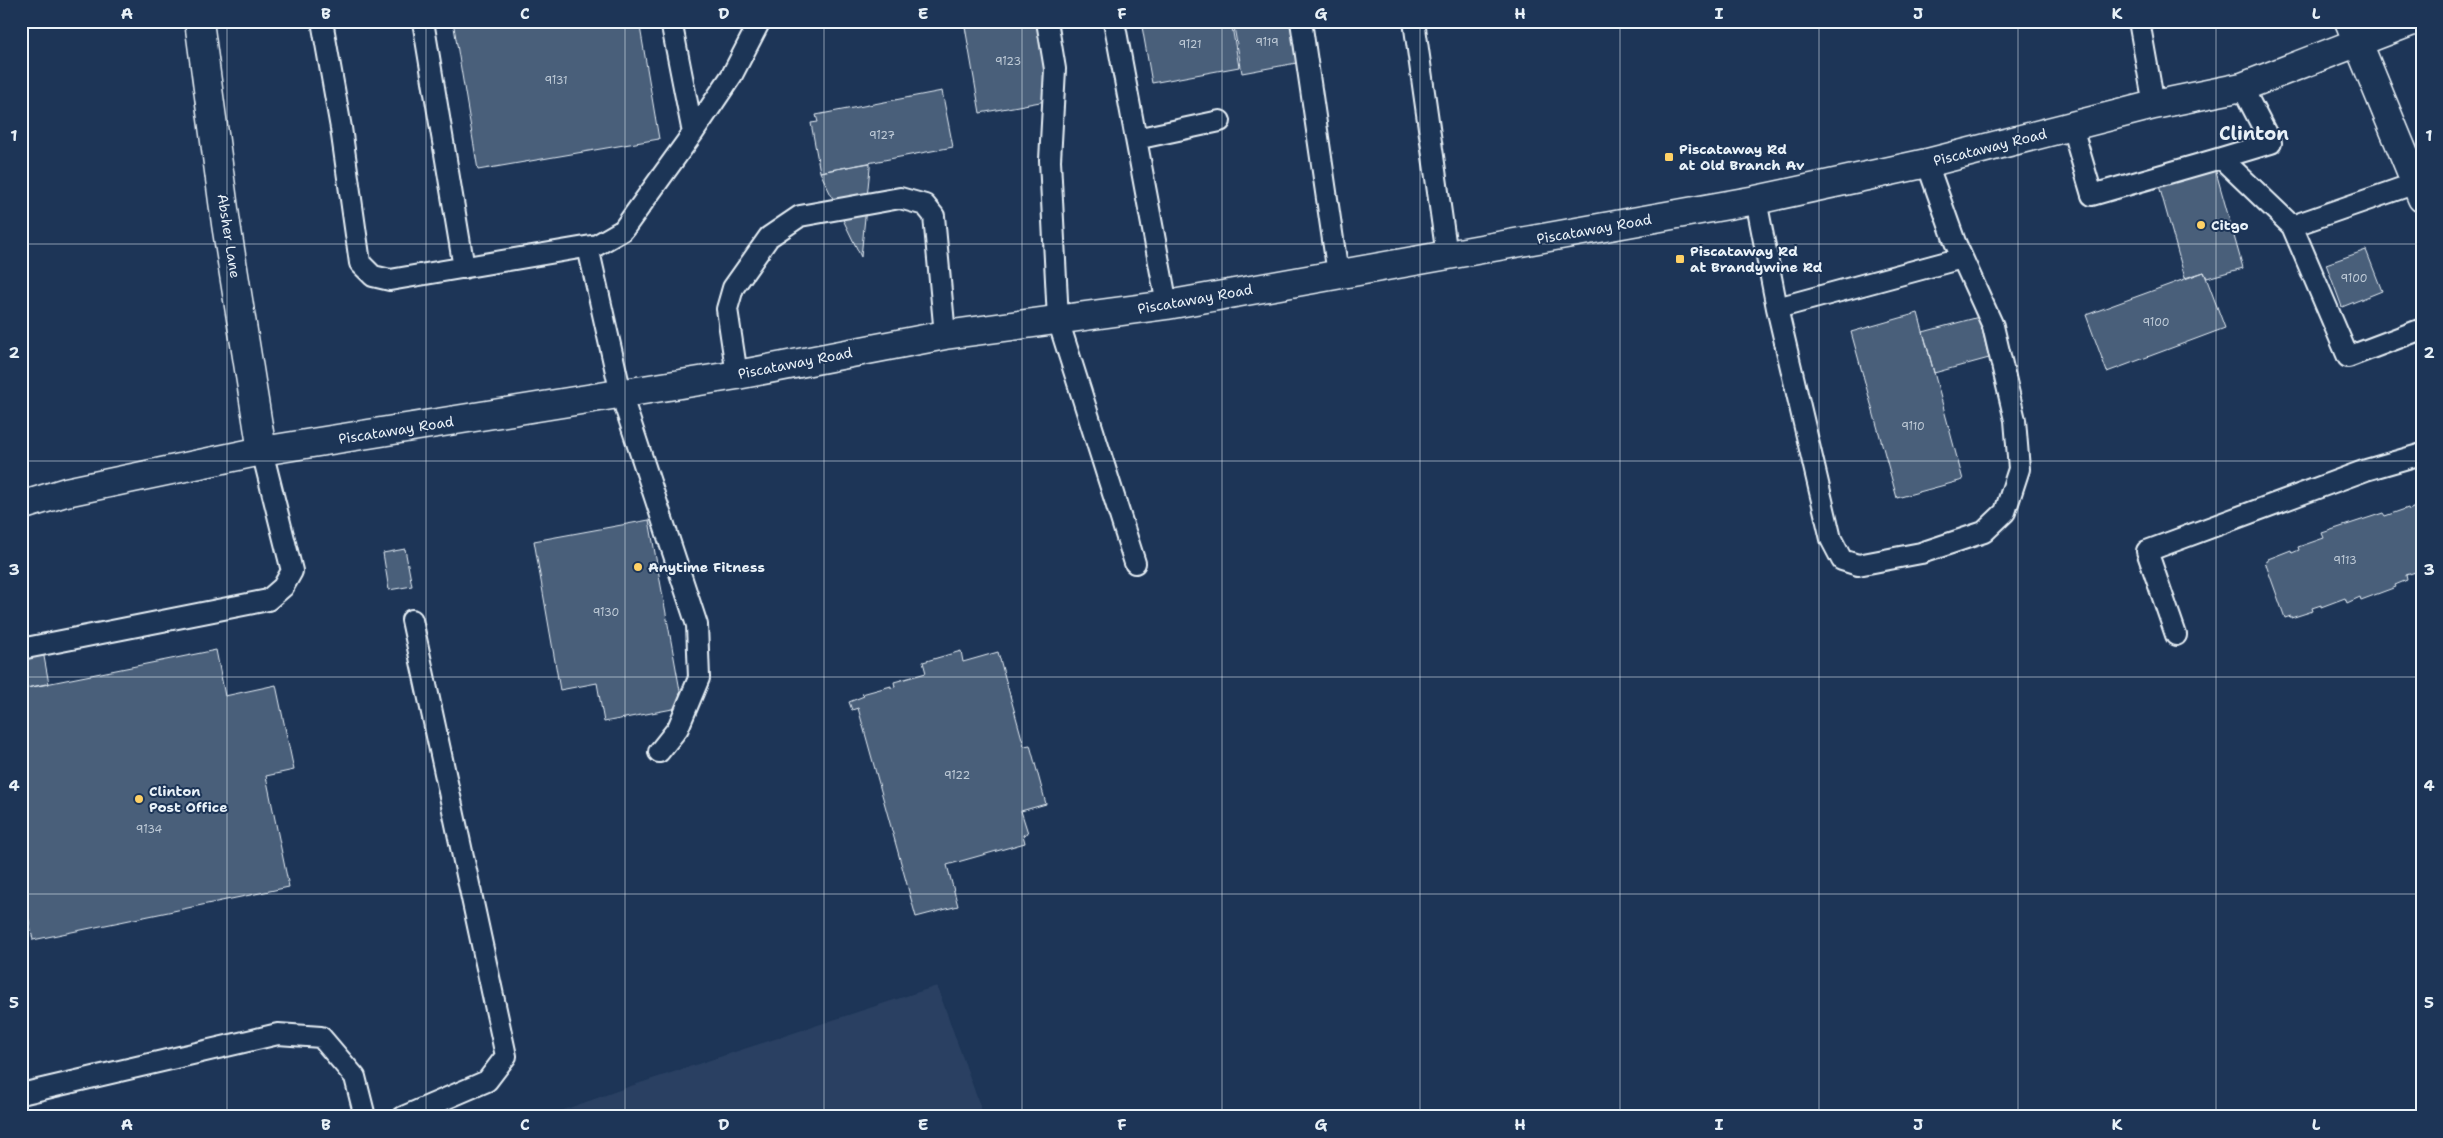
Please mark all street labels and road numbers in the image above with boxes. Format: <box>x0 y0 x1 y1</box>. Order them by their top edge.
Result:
street label: Piscataway Road <box>1931 124 2049 170</box>
street label: Absher Lane <box>213 192 245 280</box>
street label: Piscataway Road <box>1535 210 1653 248</box>
street label: Piscataway Road <box>1136 280 1254 318</box>
street label: Piscataway Road <box>736 343 854 383</box>
street label: Piscataway Road <box>337 412 455 448</box>

